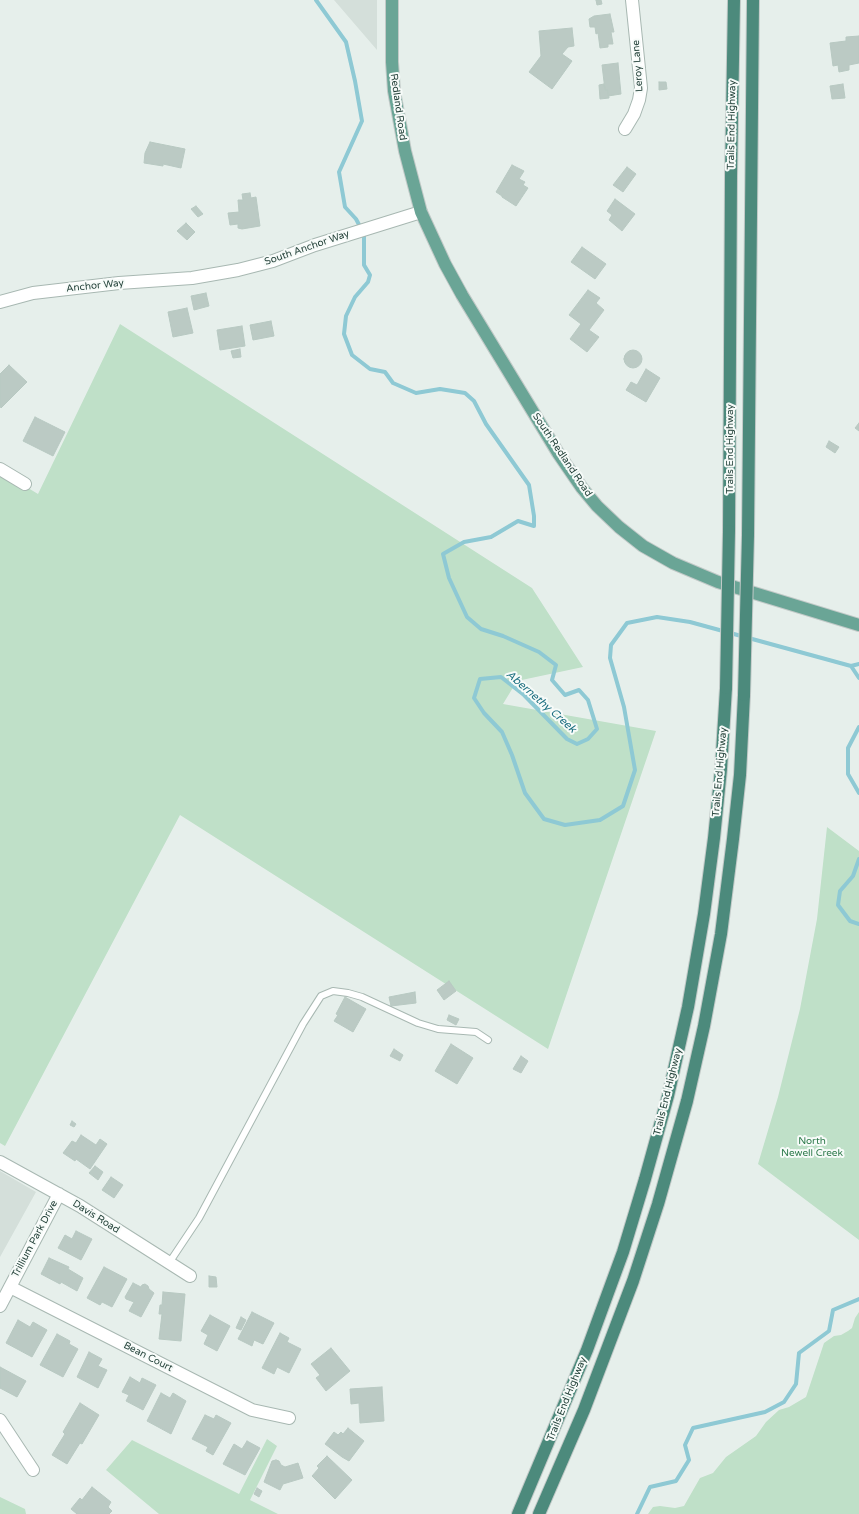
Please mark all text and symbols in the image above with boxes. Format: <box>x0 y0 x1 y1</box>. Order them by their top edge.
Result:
street label: Leroy Lane <box>630 40 646 92</box>
street label: Redland Road <box>387 73 409 141</box>
street label: Trails End Highway <box>725 80 739 170</box>
street label: South Anchor Way <box>263 228 351 268</box>
street label: Anchor Way <box>66 277 124 295</box>
street label: Trails End Highway <box>724 404 736 494</box>
street label: South Redland Road <box>530 411 594 499</box>
water label: Abernethy Creek <box>503 668 579 736</box>
street label: Trails End Highway <box>710 727 730 817</box>
street label: Trails End Highway <box>651 1047 685 1137</box>
park label: North Newell Creek <box>781 1135 843 1158</box>
street label: Trillium Park Drive <box>10 1198 60 1280</box>
street label: Davis Road <box>70 1198 122 1236</box>
street label: Bean Court <box>121 1340 175 1374</box>
street label: Trails End Highway <box>545 1355 589 1443</box>

